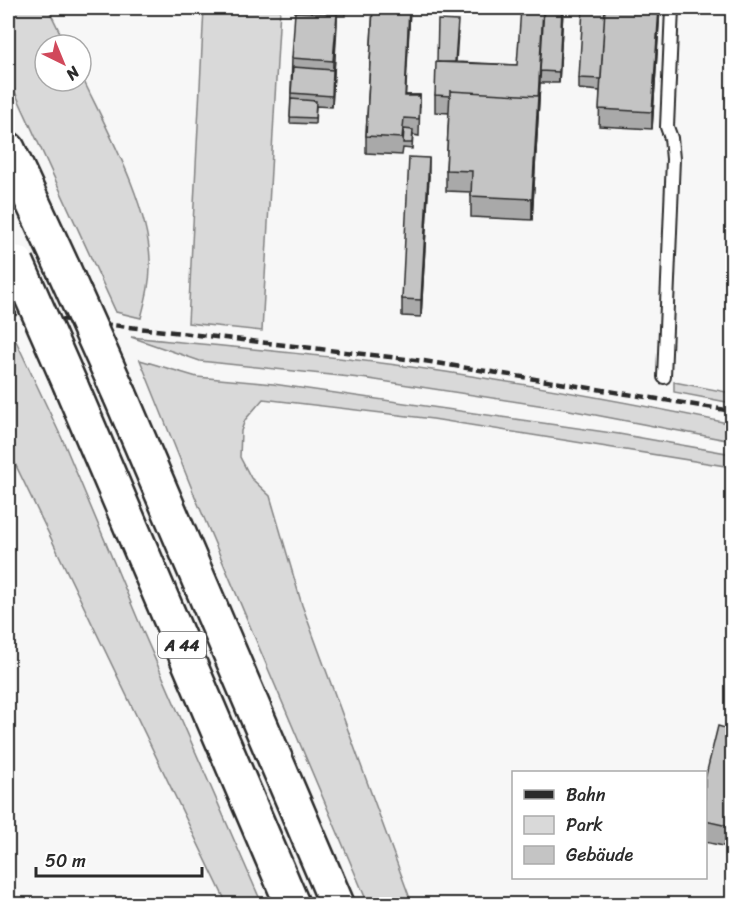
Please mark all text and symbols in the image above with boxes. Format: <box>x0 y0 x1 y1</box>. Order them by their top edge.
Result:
north arrow <box>33 33 93 93</box>
text: N <box>58 59 88 89</box>
road number: A 44 <box>158 632 206 658</box>
legend <box>512 771 707 879</box>
text: Bahn <box>566 779 606 811</box>
text: Park <box>566 809 603 841</box>
text: Gebäude <box>566 839 634 871</box>
scale bar <box>36 840 202 878</box>
text: 50 m <box>45 845 86 877</box>

